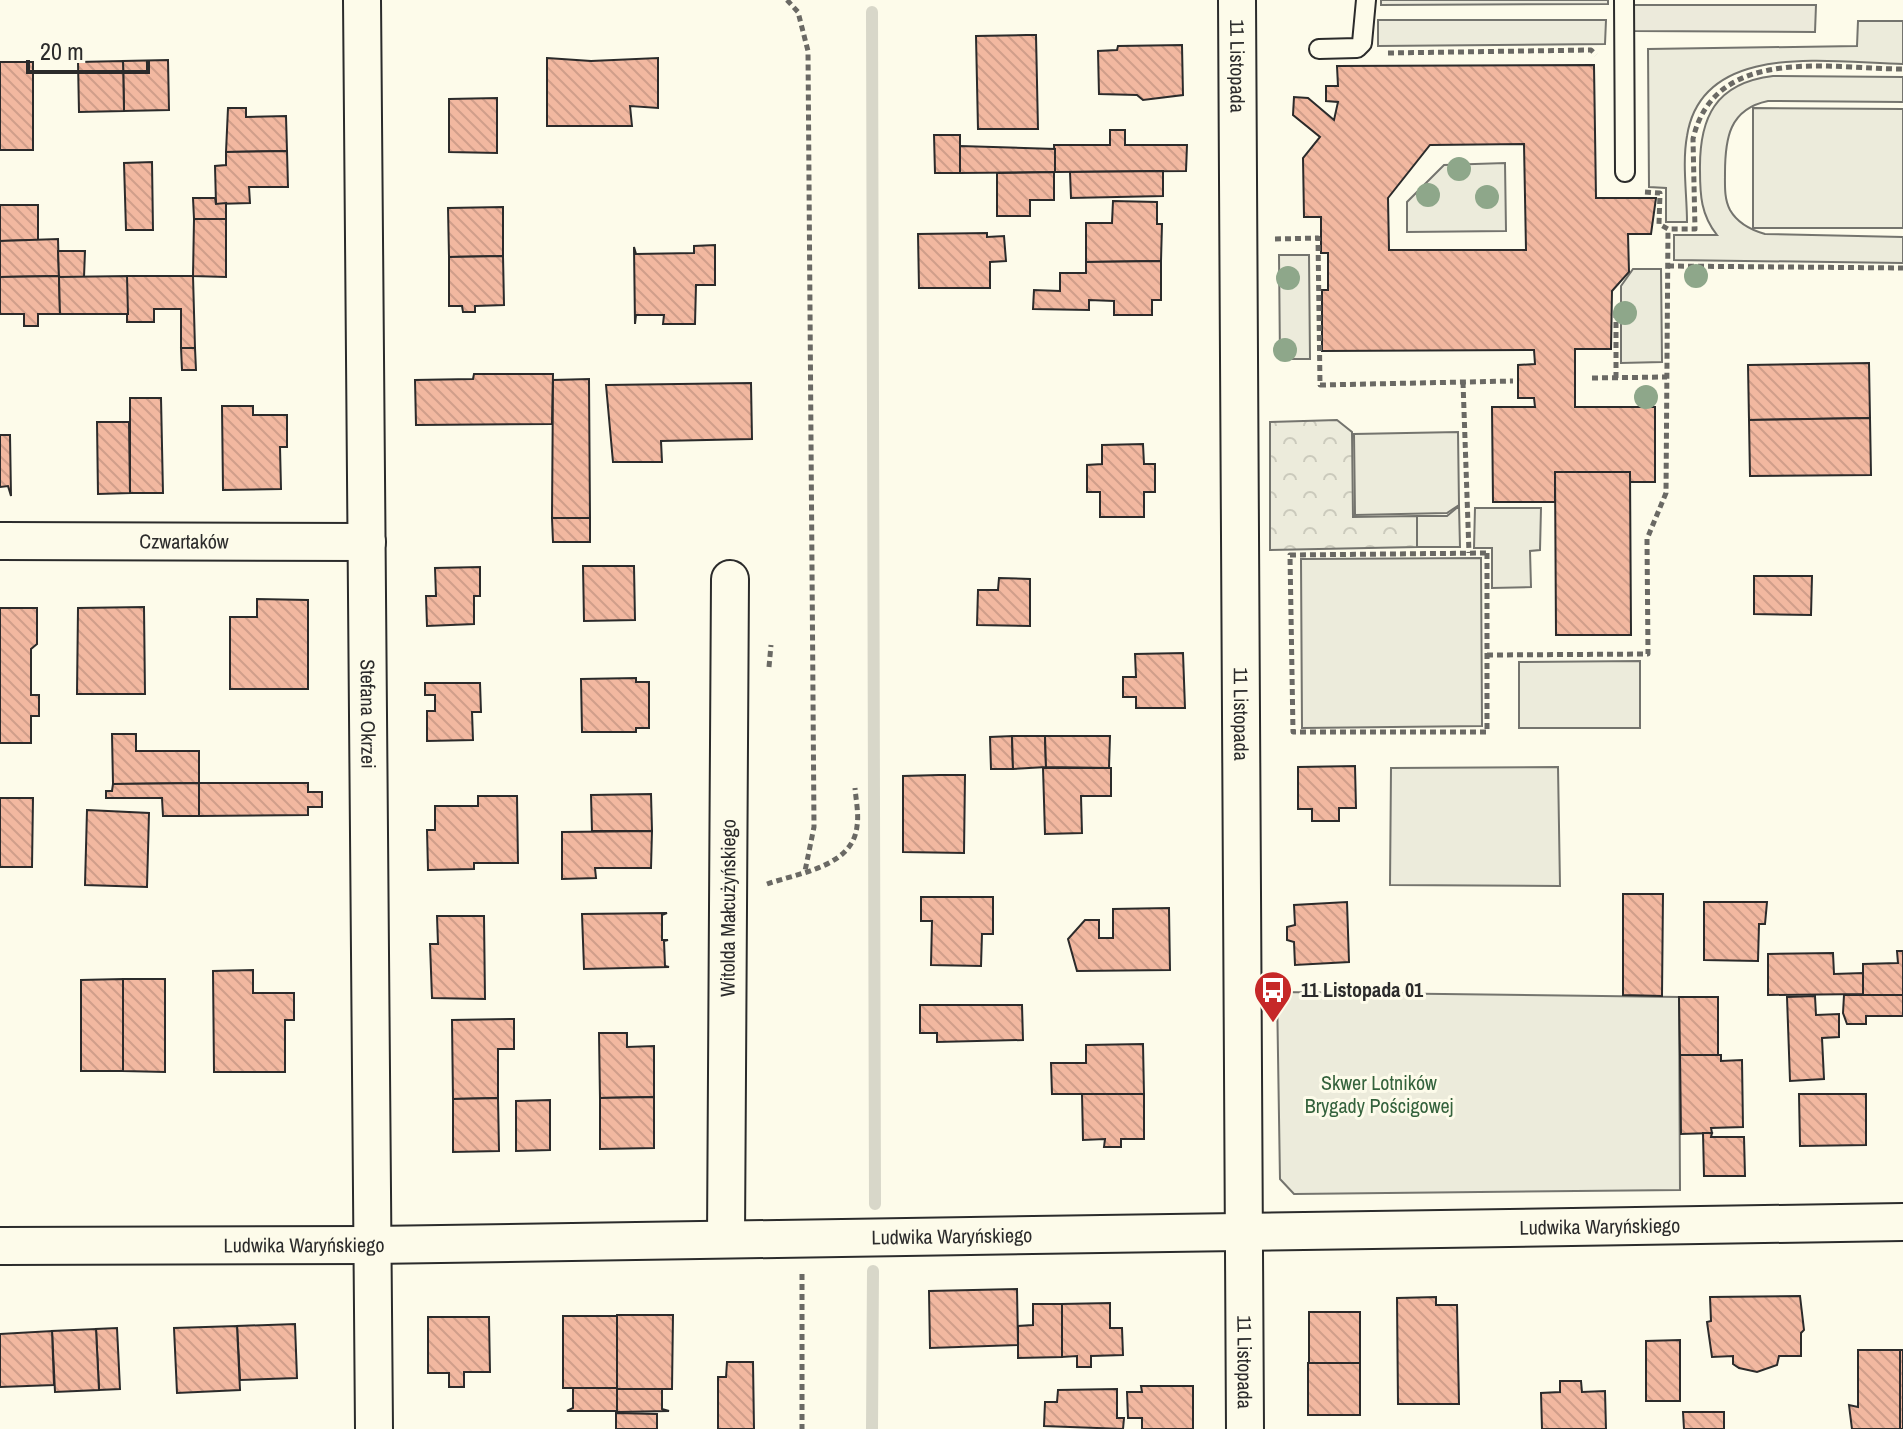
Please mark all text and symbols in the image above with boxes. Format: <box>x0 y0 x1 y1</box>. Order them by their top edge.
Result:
street label: 11 Listopada <box>1224 19 1252 113</box>
scale bar <box>28 24 148 74</box>
text: 20 m <box>40 35 84 67</box>
street label: Czwartaków <box>139 527 229 555</box>
street label: Stefana Okrzei <box>355 659 382 769</box>
street label: 11 Listopada <box>1228 667 1255 761</box>
street label: Witolda Małcużyńskiego <box>713 819 742 997</box>
bus stop icon: 11 Listopada 01 <box>1252 969 1294 1024</box>
place label: 11 Listopada 01 <box>1301 976 1424 1003</box>
park label: Skwer Lotników Brygady Pościgowej <box>1305 1069 1453 1119</box>
street label: Ludwika Waryńskiego <box>1519 1211 1680 1241</box>
street label: Ludwika Waryńskiego <box>871 1221 1033 1250</box>
street label: Ludwika Waryńskiego <box>224 1231 385 1258</box>
street label: 11 Listopada <box>1231 1315 1259 1409</box>

